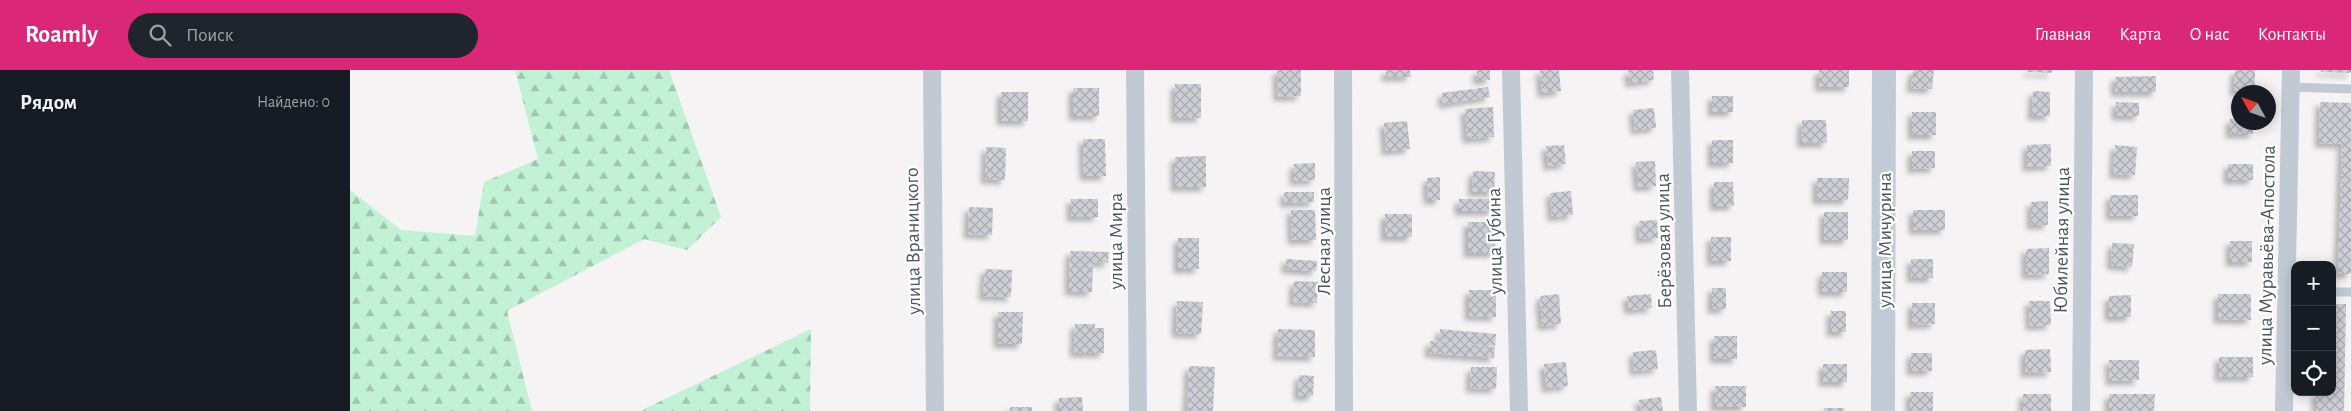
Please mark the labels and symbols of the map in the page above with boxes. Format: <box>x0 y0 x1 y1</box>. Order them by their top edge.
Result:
north arrow <box>2231 85 2276 130</box>
street label: улица Муравьёва-Апостола <box>2255 145 2279 366</box>
street label: Юбилейная улица <box>2051 166 2073 314</box>
street label: улица Враницкого <box>902 167 924 316</box>
street label: улица Мичурина <box>1875 172 1895 309</box>
street label: Берёзовая улица <box>1653 173 1675 309</box>
street label: Лесная улица <box>1314 187 1334 295</box>
street label: улица Губина <box>1484 188 1506 295</box>
street label: улица Мира <box>1106 192 1126 291</box>

